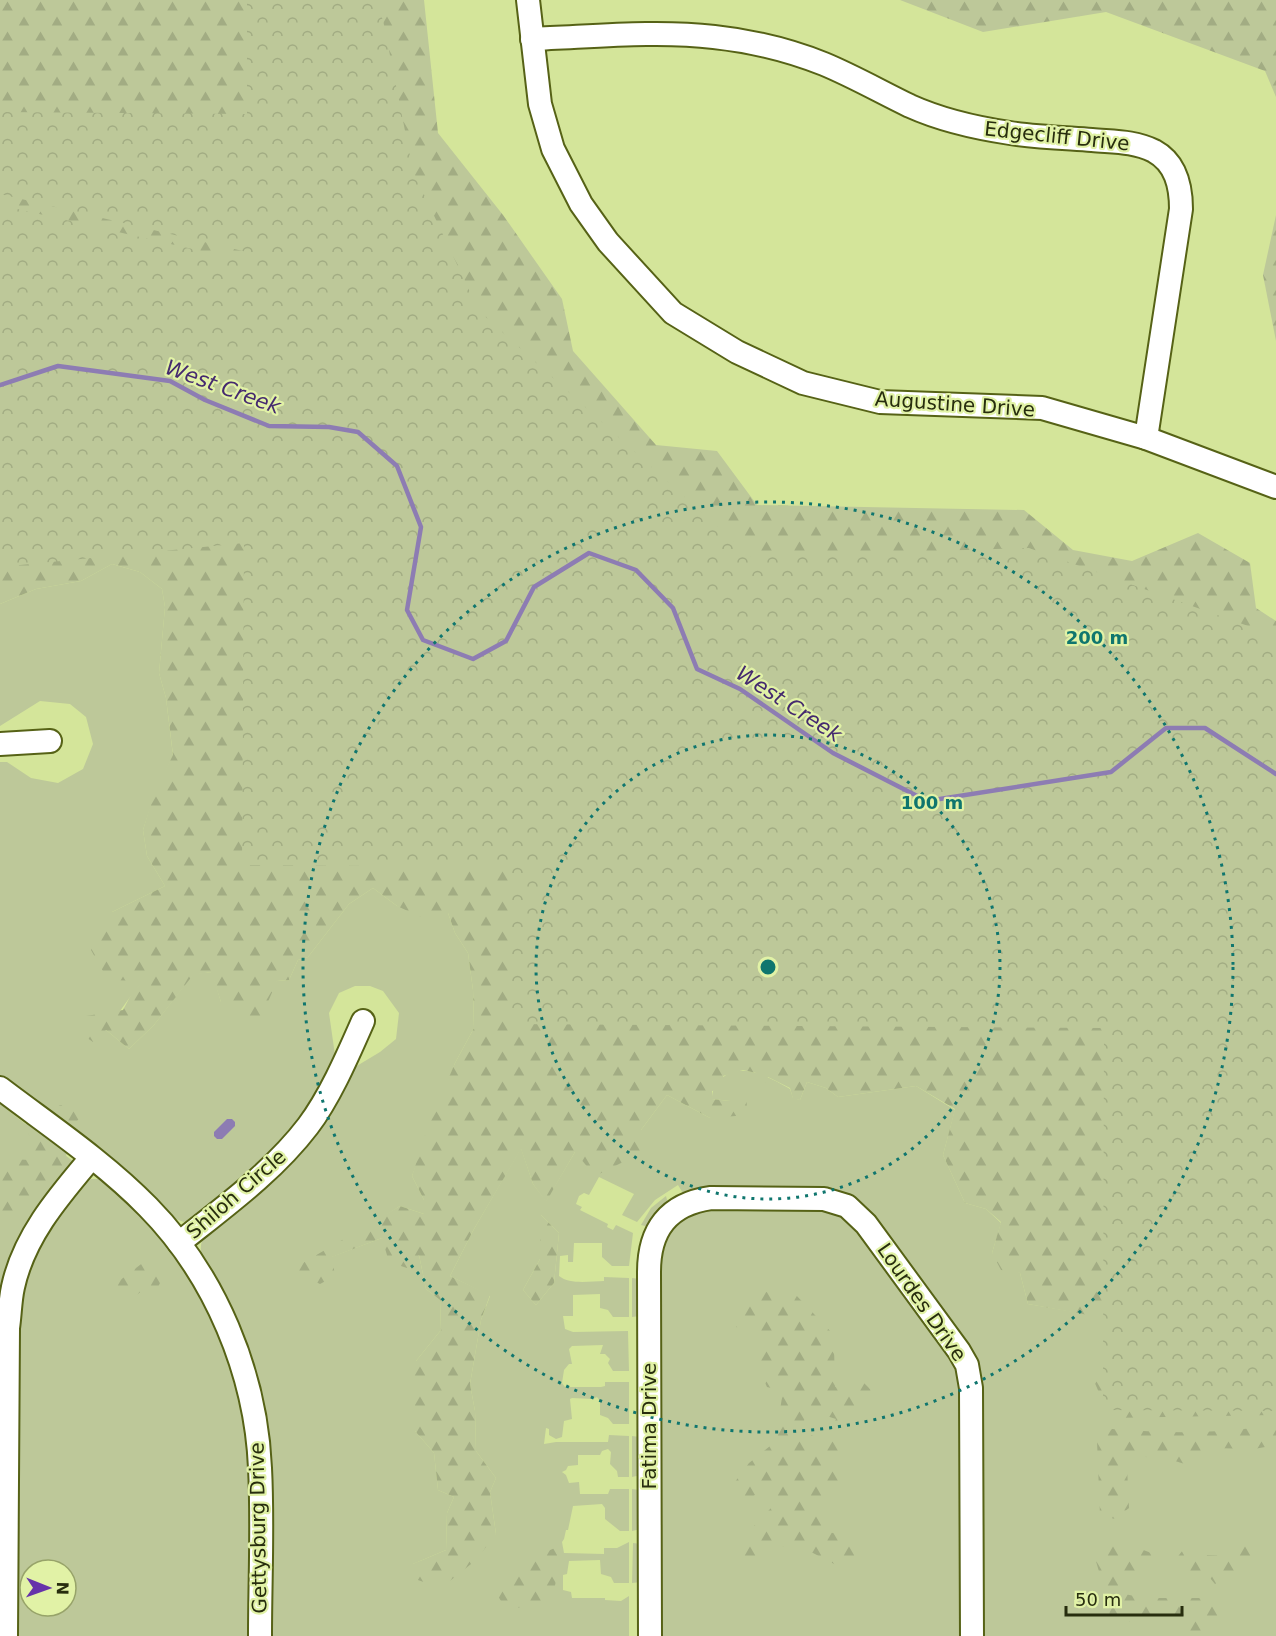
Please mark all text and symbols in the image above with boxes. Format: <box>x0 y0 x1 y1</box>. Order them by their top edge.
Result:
street label: Edgecliff Drive <box>983 116 1131 156</box>
water label: West Creek <box>162 355 285 419</box>
street label: Augustine Drive <box>874 386 1036 422</box>
text: 200 m <box>1066 627 1128 648</box>
water label: West Creek <box>732 661 847 747</box>
text: 100 m <box>901 792 963 813</box>
centre of rings <box>758 957 778 977</box>
street label: Shiloh Circle <box>181 1144 291 1244</box>
street label: Lourdes Drive <box>872 1238 972 1366</box>
street label: Fatima Drive <box>637 1363 661 1489</box>
street label: Gettysburg Drive <box>245 1442 271 1614</box>
north arrow <box>18 1558 78 1618</box>
scale bar <box>1066 1579 1182 1617</box>
text: N <box>53 1581 72 1595</box>
text: 50 m <box>1075 1589 1121 1610</box>

